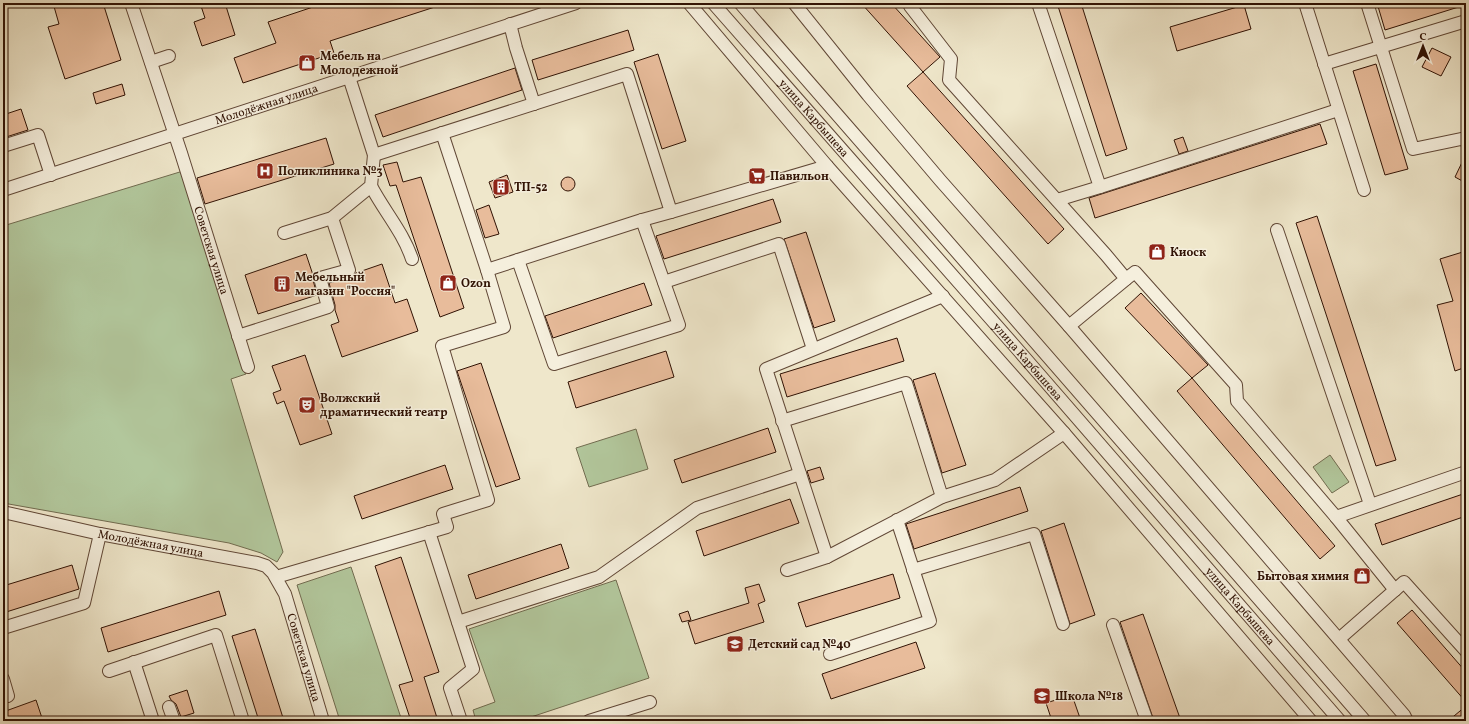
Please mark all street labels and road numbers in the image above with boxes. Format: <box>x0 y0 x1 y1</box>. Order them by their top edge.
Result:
street label: улица Карбышева <box>775 76 852 161</box>
street label: Молодёжная улица <box>213 81 320 129</box>
street label: Советская улица <box>189 204 232 297</box>
street label: улица Карбышева <box>988 319 1066 405</box>
street label: Молодёжная улица <box>96 527 205 562</box>
street label: улица Карбышева <box>1201 564 1278 649</box>
street label: Советская улица <box>282 612 324 704</box>

